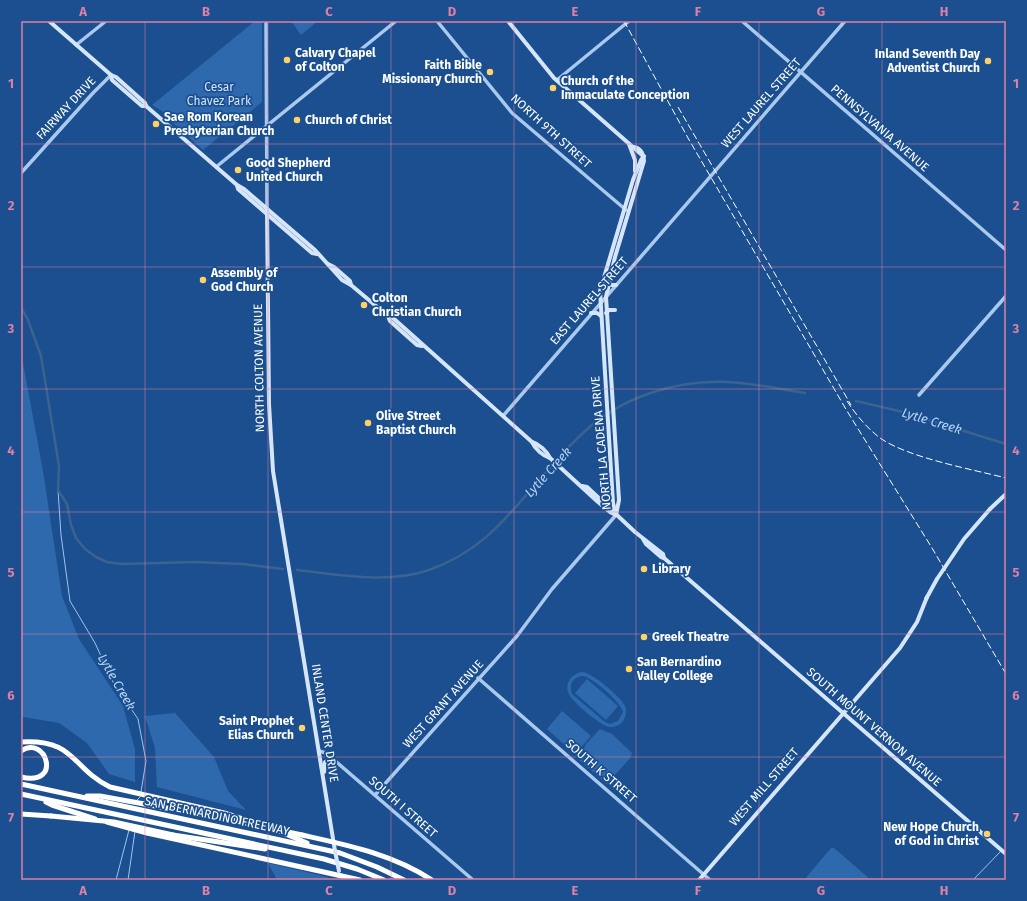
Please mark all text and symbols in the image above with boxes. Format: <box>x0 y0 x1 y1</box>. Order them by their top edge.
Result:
text: A <box>78 4 87 19</box>
text: B <box>202 4 210 19</box>
text: C <box>325 4 333 19</box>
text: D <box>448 4 457 19</box>
text: E <box>572 4 579 19</box>
text: F <box>695 4 702 19</box>
text: G <box>817 4 825 19</box>
text: H <box>940 4 948 19</box>
place label: Calvary Chapel of Colton <box>295 46 376 74</box>
place label: Inland Seventh Day Adventist Church <box>875 47 981 75</box>
marker: Calvary Chapel of Colton <box>282 55 292 65</box>
street label: WEST LAUREL STREET <box>718 55 804 151</box>
marker: Inland Seventh Day Adventist Church <box>983 56 993 66</box>
place label: Faith Bible Missionary Church <box>382 58 482 86</box>
marker: Faith Bible Missionary Church <box>485 67 495 77</box>
street label: FAIRWAY DRIVE <box>33 74 99 142</box>
place label: Church of the Immaculate Conception <box>561 74 690 102</box>
text: 1 <box>8 76 14 91</box>
text: 1 <box>1013 76 1019 91</box>
park label: Cesar Chavez Park <box>187 80 252 108</box>
street label: PENNSYLVANIA AVENUE <box>828 82 932 174</box>
marker: Church of the Immaculate Conception <box>548 83 558 93</box>
street label: NORTH 9TH STREET <box>508 91 595 171</box>
place label: Sae Rom Korean Presbyterian Church <box>164 110 274 138</box>
place label: Church of Christ <box>305 113 392 127</box>
marker: Church of Christ <box>292 115 302 125</box>
marker: Sae Rom Korean Presbyterian Church <box>151 119 161 129</box>
place label: Good Shepherd United Church <box>246 156 331 184</box>
marker: Good Shepherd United Church <box>233 165 243 175</box>
text: 2 <box>8 198 15 213</box>
text: 2 <box>1013 198 1020 213</box>
street label: EAST LAUREL STREET <box>547 254 631 348</box>
place label: Assembly of God Church <box>210 266 279 294</box>
marker: Assembly of God Church <box>198 275 208 285</box>
place label: Colton Christian Church <box>372 291 462 319</box>
marker: Colton Christian Church <box>359 300 369 310</box>
street label: NORTH COLTON AVENUE <box>251 304 267 432</box>
text: 3 <box>7 321 15 336</box>
text: 3 <box>1012 321 1020 336</box>
street label: NORTH LA CADENA DRIVE <box>588 375 614 511</box>
water label: Lytle Creek <box>900 405 964 437</box>
place label: Olive Street Baptist Church <box>376 409 456 437</box>
marker: Olive Street Baptist Church <box>363 418 373 428</box>
text: 4 <box>7 443 15 458</box>
text: 4 <box>1012 443 1020 458</box>
water label: Lytle Creek <box>522 444 574 500</box>
place label: Library <box>652 562 691 576</box>
marker: Library <box>639 564 649 574</box>
text: 5 <box>8 565 15 580</box>
text: 5 <box>1013 565 1020 580</box>
place label: Greek Theatre <box>652 630 729 644</box>
marker: Greek Theatre <box>639 632 649 642</box>
water label: Lytle Creek <box>95 651 139 713</box>
place label: San Bernardino Valley College <box>636 655 722 683</box>
street label: WEST GRANT AVENUE <box>400 657 486 751</box>
street label: INLAND CENTER DRIVE <box>309 663 341 783</box>
marker: San Bernardino Valley College <box>624 664 634 674</box>
street label: SOUTH MOUNT VERNON AVENUE <box>804 665 944 789</box>
text: 6 <box>7 688 15 703</box>
text: 6 <box>1012 688 1020 703</box>
place label: Saint Prophet Elias Church <box>219 714 294 742</box>
marker: Saint Prophet Elias Church <box>297 723 307 733</box>
street label: SOUTH K STREET <box>563 736 640 806</box>
street label: WEST MILL STREET <box>726 745 802 829</box>
street label: SOUTH I STREET <box>366 774 441 841</box>
street label: SAN BERNARDINO FREEWAY <box>143 794 291 838</box>
text: 7 <box>8 810 14 825</box>
text: 7 <box>1013 810 1019 825</box>
place label: New Hope Church of God in Christ <box>883 820 979 848</box>
marker: New Hope Church of God in Christ <box>982 829 992 839</box>
text: A <box>78 883 87 898</box>
text: B <box>202 883 210 898</box>
text: C <box>325 883 333 898</box>
text: D <box>448 883 457 898</box>
text: E <box>572 883 579 898</box>
text: F <box>695 883 702 898</box>
text: G <box>817 883 825 898</box>
text: H <box>940 883 948 898</box>

